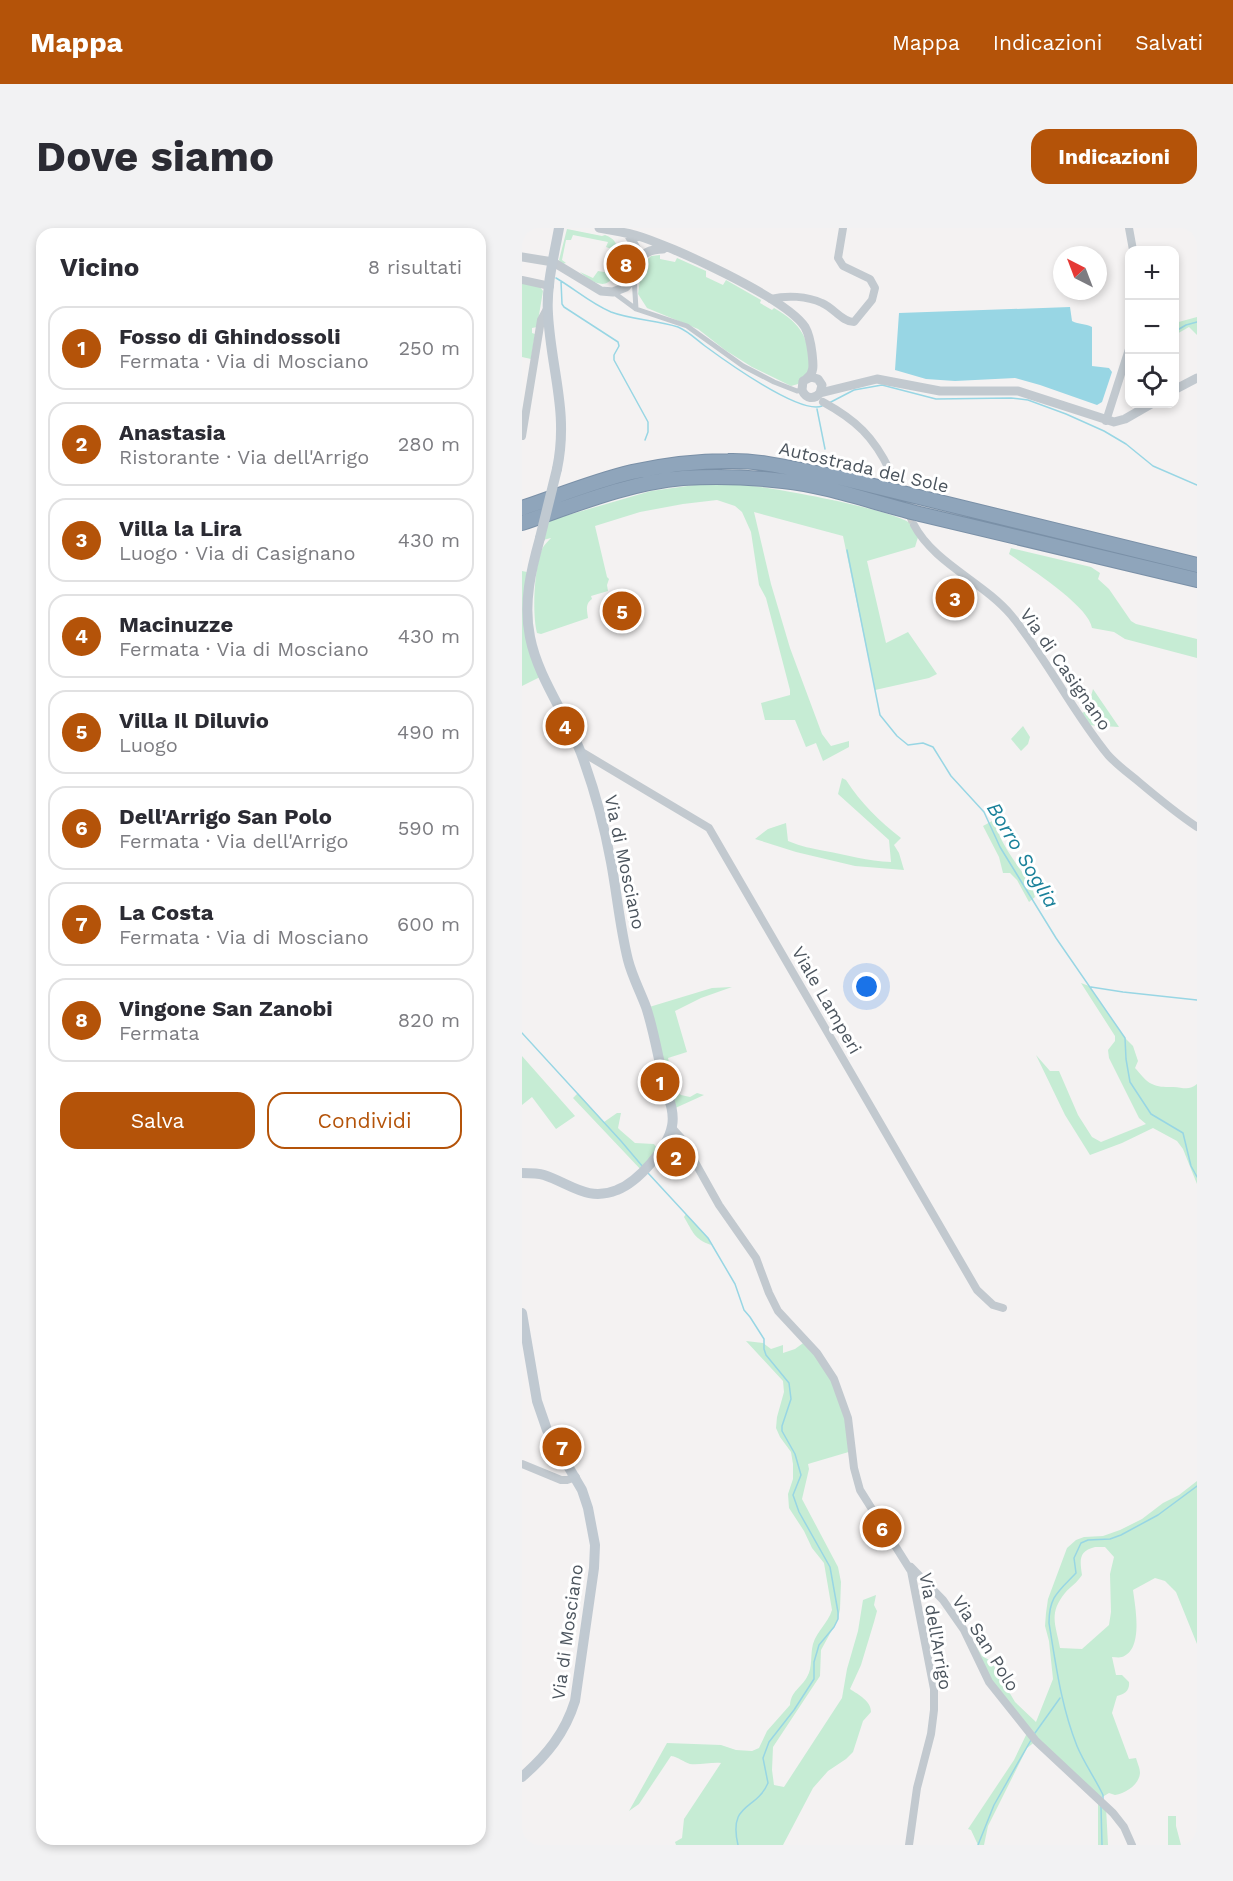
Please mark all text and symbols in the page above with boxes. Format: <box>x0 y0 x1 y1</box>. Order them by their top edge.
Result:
text: Mappa <box>30 26 123 59</box>
text: Mappa <box>892 30 960 55</box>
text: Indicazioni <box>993 30 1102 55</box>
text: Salvati <box>1135 30 1203 55</box>
button: Indicazioni <box>1031 129 1197 184</box>
text: Dove siamo <box>36 132 274 181</box>
pin: 8 <box>606 242 646 286</box>
north arrow <box>1053 246 1107 300</box>
map controls <box>1125 246 1179 408</box>
button: + <box>1125 246 1179 300</box>
text: Vicino <box>60 252 139 282</box>
text: 8 risultati <box>368 255 462 279</box>
button: − <box>1125 300 1179 354</box>
text: Fosso di Ghindossoli <box>119 324 341 349</box>
text: 1 <box>77 336 86 360</box>
text: 250 m <box>398 336 460 360</box>
text: Fermata · Via di Mosciano <box>119 349 369 373</box>
button: locate <box>1125 354 1179 408</box>
text: Anastasia <box>119 420 225 445</box>
text: 2 <box>76 432 87 456</box>
text: 280 m <box>398 432 460 456</box>
street label: Autostrada del Sole <box>777 437 951 497</box>
text: Ristorante · Via dell'Arrigo <box>119 445 369 469</box>
text: Villa la Lira <box>119 516 242 541</box>
text: 3 <box>76 528 87 552</box>
text: 430 m <box>398 528 460 552</box>
text: Luogo · Via di Casignano <box>119 541 355 565</box>
pin: 3 <box>936 576 974 620</box>
pin: 5 <box>602 588 642 634</box>
street label: Via di Casignano <box>1016 604 1116 734</box>
text: Macinuzze <box>119 612 233 637</box>
text: 4 <box>75 624 88 648</box>
text: 430 m <box>398 624 460 648</box>
text: Fermata · Via di Mosciano <box>119 637 369 661</box>
pin: 4 <box>546 704 585 748</box>
text: Villa Il Diluvio <box>119 708 269 733</box>
text: 5 <box>76 720 87 744</box>
text: 490 m <box>397 720 460 744</box>
text: Luogo <box>119 733 178 757</box>
street label: Via di Mosciano <box>600 793 650 931</box>
water label: Borro Soglia <box>982 798 1064 912</box>
text: Dell'Arrigo San Polo <box>119 804 332 829</box>
text: 6 <box>75 816 88 840</box>
text: 590 m <box>398 816 460 840</box>
text: Fermata · Via dell'Arrigo <box>119 829 348 853</box>
text: La Costa <box>119 900 214 925</box>
text: 7 <box>75 912 88 936</box>
text: 600 m <box>397 912 460 936</box>
text: Fermata · Via di Mosciano <box>119 925 369 949</box>
street label: Viale Lamperi <box>788 943 866 1057</box>
your location <box>852 972 881 1001</box>
text: Vingone San Zanobi <box>119 996 333 1021</box>
text: 8 <box>75 1008 88 1032</box>
text: 820 m <box>398 1008 460 1032</box>
text: Fermata <box>119 1021 199 1045</box>
pin: 1 <box>640 1060 680 1104</box>
button: Salva <box>60 1092 255 1149</box>
button: Condividi <box>267 1092 462 1149</box>
pin: 2 <box>656 1134 696 1180</box>
pin: 7 <box>542 1424 582 1470</box>
pin: 6 <box>862 1506 902 1550</box>
street label: Via di Mosciano <box>547 1563 587 1701</box>
street label: Via dell'Arrigo <box>915 1571 957 1691</box>
street label: Via San Polo <box>948 1591 1024 1695</box>

